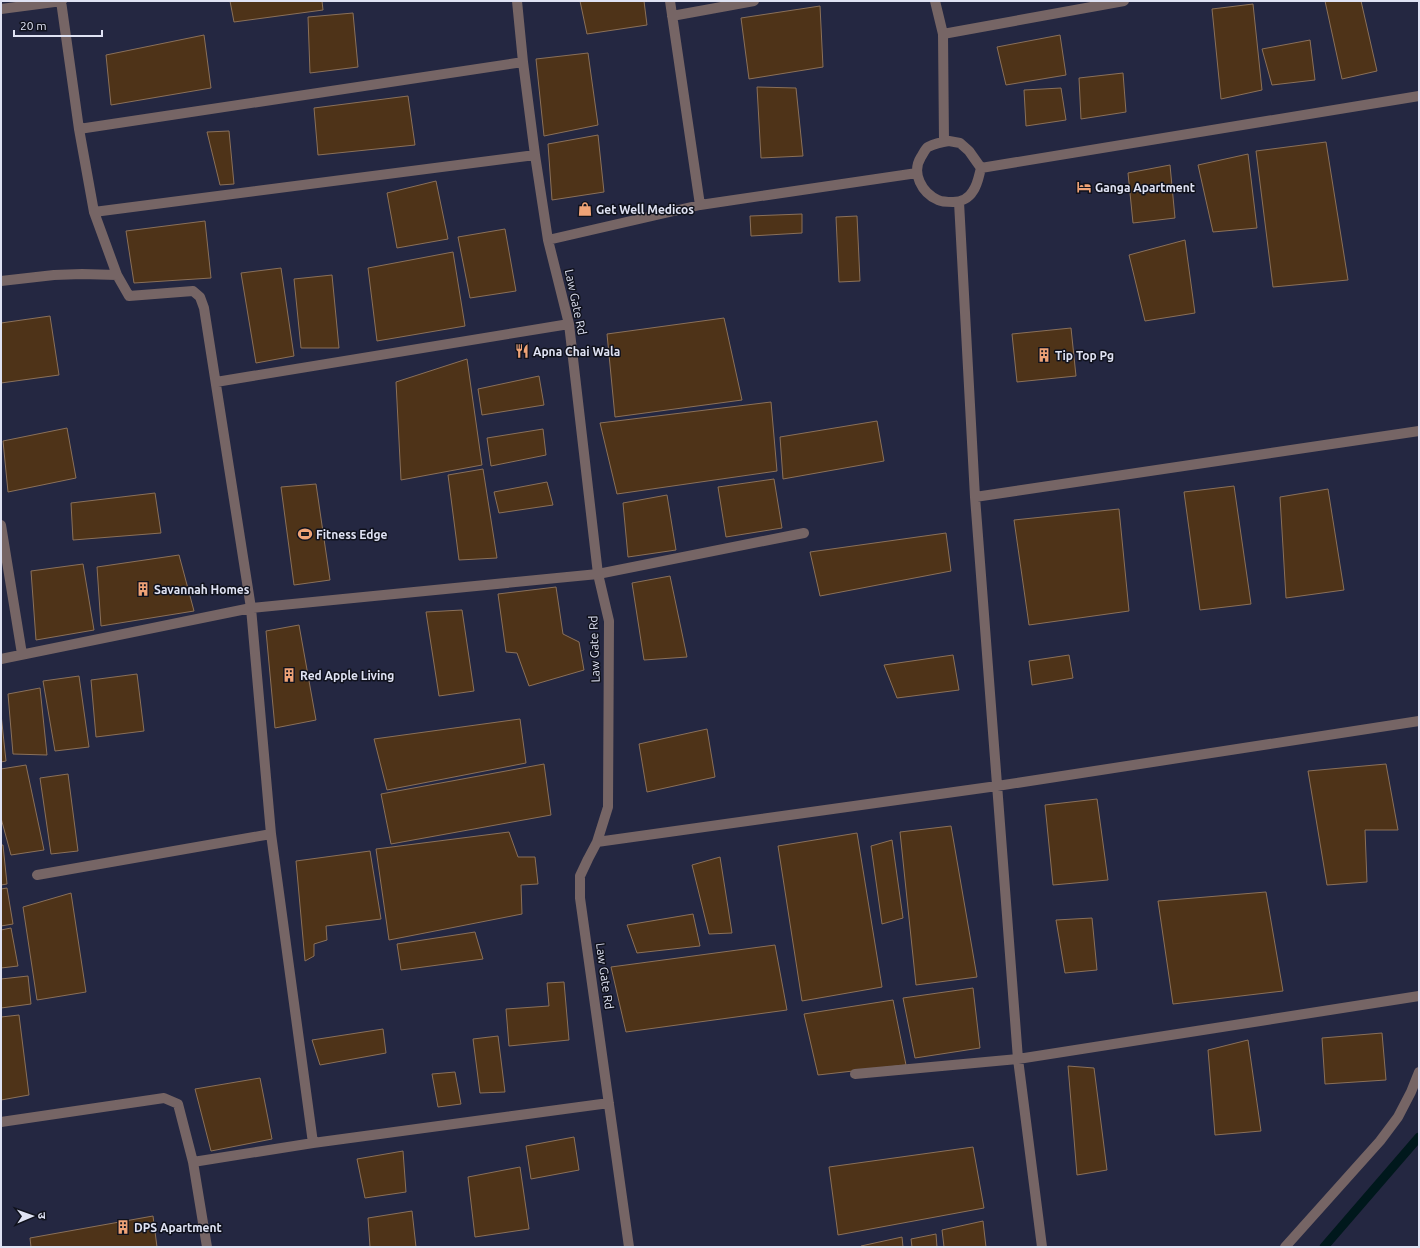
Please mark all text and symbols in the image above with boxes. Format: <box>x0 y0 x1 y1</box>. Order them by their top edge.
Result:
scale bar <box>14 12 102 38</box>
text: 20 m <box>20 19 47 32</box>
hotel icon: Ganga Apartment <box>1076 179 1092 195</box>
place label: Ganga Apartment <box>1095 181 1195 194</box>
shop icon: Get Well Medicos <box>577 201 593 217</box>
place label: Get Well Medicos <box>596 203 694 216</box>
street label: Law Gate Rd <box>563 268 589 336</box>
restaurant icon: Apna Chai Wala <box>514 343 530 359</box>
place label: Apna Chai Wala <box>533 345 620 358</box>
building icon: Tip Top Pg <box>1036 347 1052 363</box>
place label: Tip Top Pg <box>1055 349 1114 362</box>
sports icon: Fitness Edge <box>297 526 313 542</box>
place label: Fitness Edge <box>316 528 388 541</box>
building icon: Savannah Homes <box>135 581 151 597</box>
place label: Savannah Homes <box>154 583 250 596</box>
street label: Law Gate Rd <box>586 615 602 683</box>
building icon: Red Apple Living <box>281 667 297 683</box>
place label: Red Apple Living <box>300 669 394 682</box>
street label: Law Gate Rd <box>594 942 616 1010</box>
north arrow <box>12 1196 52 1236</box>
text: उ <box>36 1212 48 1220</box>
building icon: DPS Apartment <box>115 1219 131 1235</box>
place label: DPS Apartment <box>134 1221 222 1234</box>

